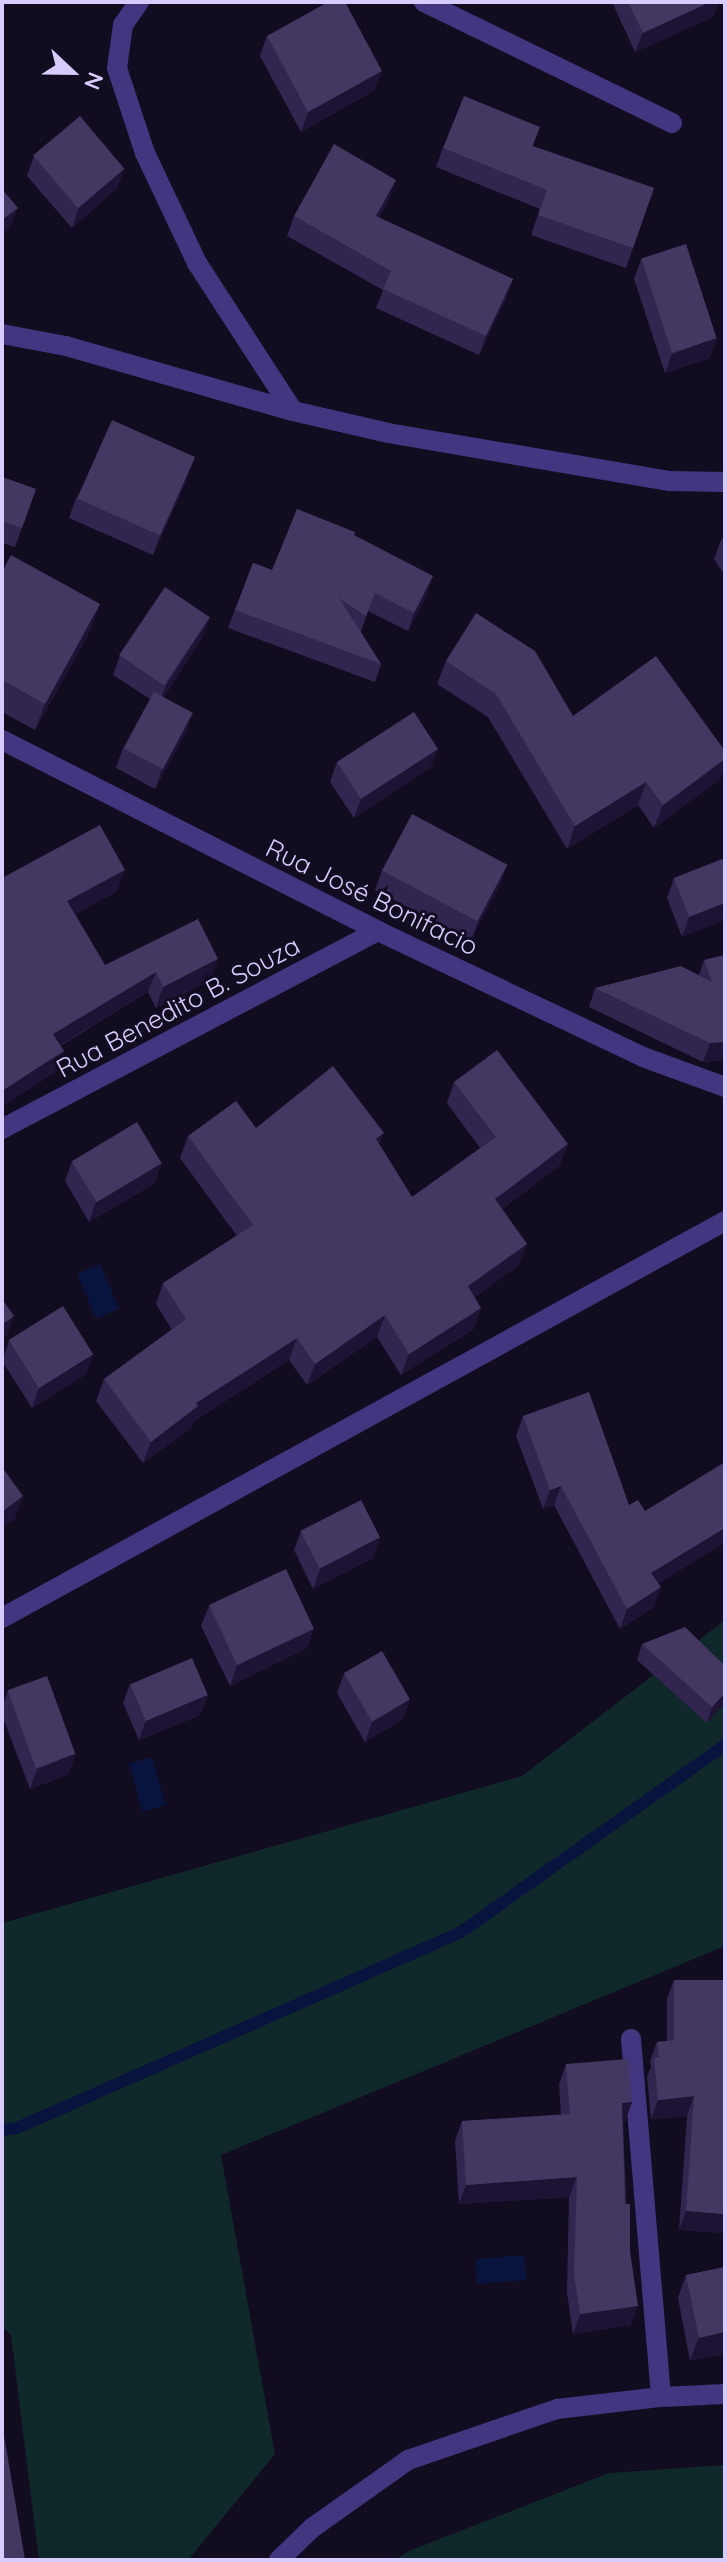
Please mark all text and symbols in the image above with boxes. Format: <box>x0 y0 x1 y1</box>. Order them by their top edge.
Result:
north arrow <box>32 32 112 112</box>
text: N <box>78 68 110 94</box>
street label: Rua José Bonifacio <box>261 832 483 962</box>
street label: Rua Benedito B. Souza <box>51 930 305 1084</box>

